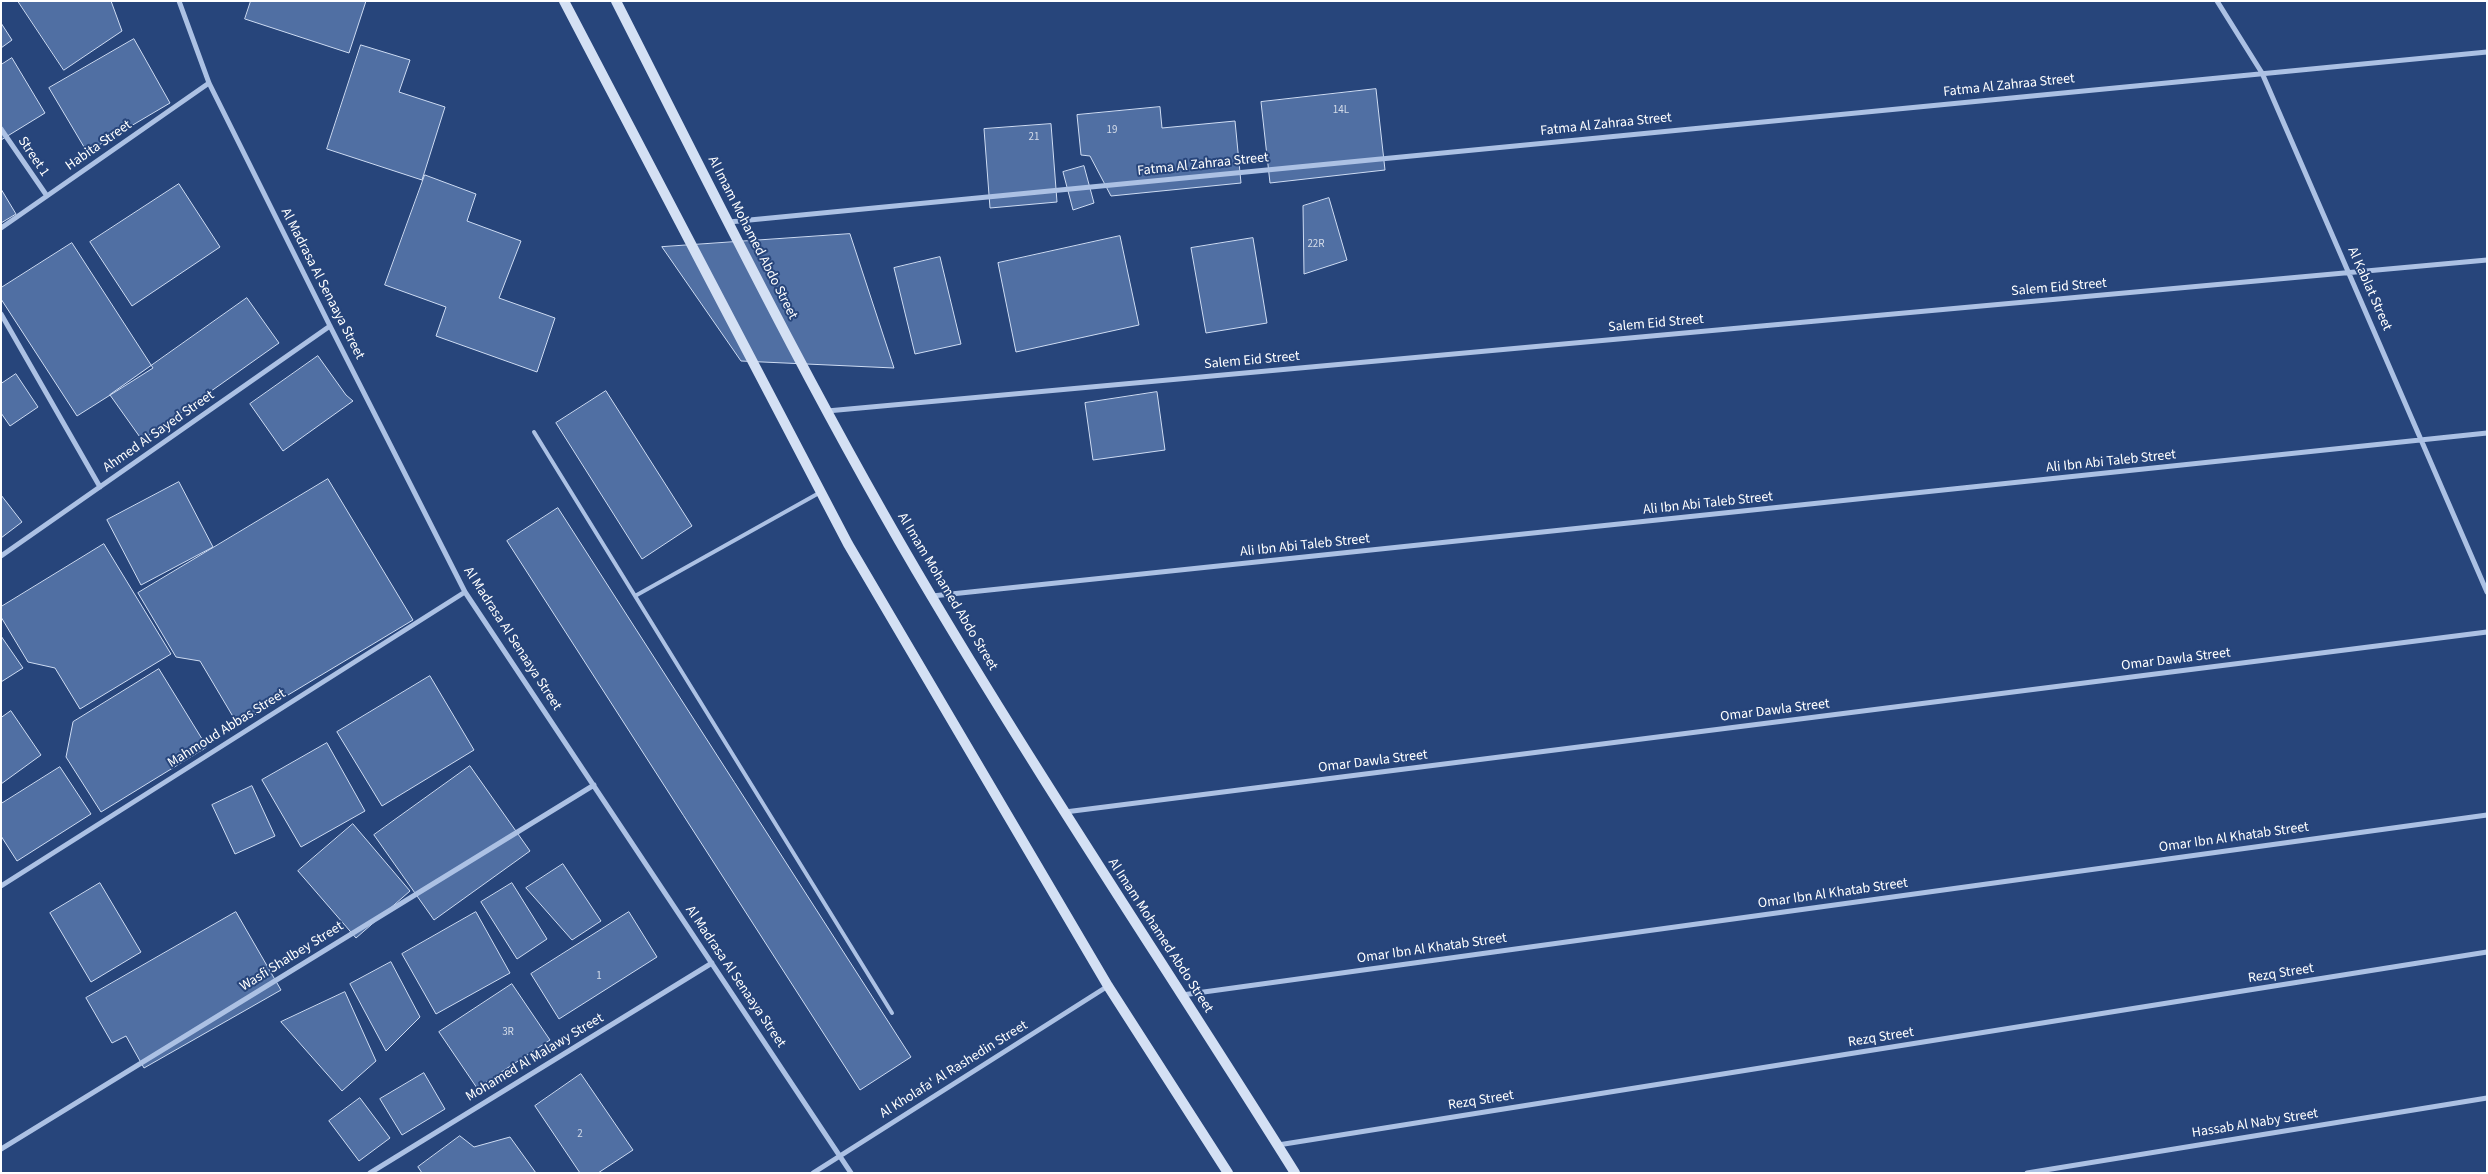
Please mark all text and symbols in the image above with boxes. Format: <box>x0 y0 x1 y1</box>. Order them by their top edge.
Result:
street label: Fatma Al Zahraa Street <box>1942 71 2076 101</box>
house number: 14L <box>1333 104 1349 118</box>
street label: Fatma Al Zahraa Street <box>1539 110 1673 140</box>
street label: Habita Street <box>63 117 135 175</box>
house number: 19 <box>1107 124 1117 138</box>
house number: 21 <box>1029 131 1039 145</box>
street label: Street 1 <box>14 134 52 180</box>
street label: Fatma Al Zahraa Street <box>1136 150 1270 180</box>
street label: Al Imam Mohamed Abdo Street <box>703 154 801 322</box>
street label: Al Madrasa Al Senaaya Street <box>276 206 368 362</box>
house number: 22R <box>1307 238 1325 252</box>
street label: Al Kablat Street <box>2343 245 2395 333</box>
street label: Salem Eid Street <box>2010 275 2108 301</box>
street label: Salem Eid Street <box>1607 311 1705 337</box>
street label: Salem Eid Street <box>1203 348 1301 374</box>
street label: Ahmed Al Sayed Street <box>100 387 218 477</box>
street label: Ali Ibn Abi Taleb Street <box>2045 447 2177 477</box>
street label: Ali Ibn Abi Taleb Street <box>1642 489 1774 519</box>
street label: Al Imam Mohamed Abdo Street <box>893 510 1001 674</box>
street label: Ali Ibn Abi Taleb Street <box>1239 531 1371 561</box>
street label: Al Madrasa Al Senaaya Street <box>459 564 565 714</box>
street label: Omar Dawla Street <box>2120 645 2232 675</box>
street label: Mahmoud Abbas Street <box>165 686 289 772</box>
street label: Omar Dawla Street <box>1719 696 1831 726</box>
street label: Omar Dawla Street <box>1317 747 1429 777</box>
street label: Omar Ibn Al Khatab Street <box>2158 819 2310 857</box>
street label: Al Imam Mohamed Abdo Street <box>1104 856 1216 1016</box>
street label: Omar Ibn Al Khatab Street <box>1757 875 1909 913</box>
street label: Al Madrasa Al Senaaya Street <box>681 903 789 1051</box>
street label: Wasfi Shalbey Street <box>237 918 347 996</box>
street label: Omar Ibn Al Khatab Street <box>1356 930 1508 968</box>
street label: Rezq Street <box>2247 961 2315 987</box>
house number: 1 <box>596 970 602 984</box>
street label: Mohamed Al Malawy Street <box>463 1010 607 1106</box>
street label: Al Kholafa' Al Rashedin Street <box>877 1018 1031 1122</box>
street label: Rezq Street <box>1847 1025 1915 1051</box>
house number: 3R <box>502 1026 514 1040</box>
street label: Rezq Street <box>1447 1088 1515 1114</box>
street label: Hassab Al Naby Street <box>2191 1106 2319 1142</box>
house number: 2 <box>577 1128 583 1142</box>

